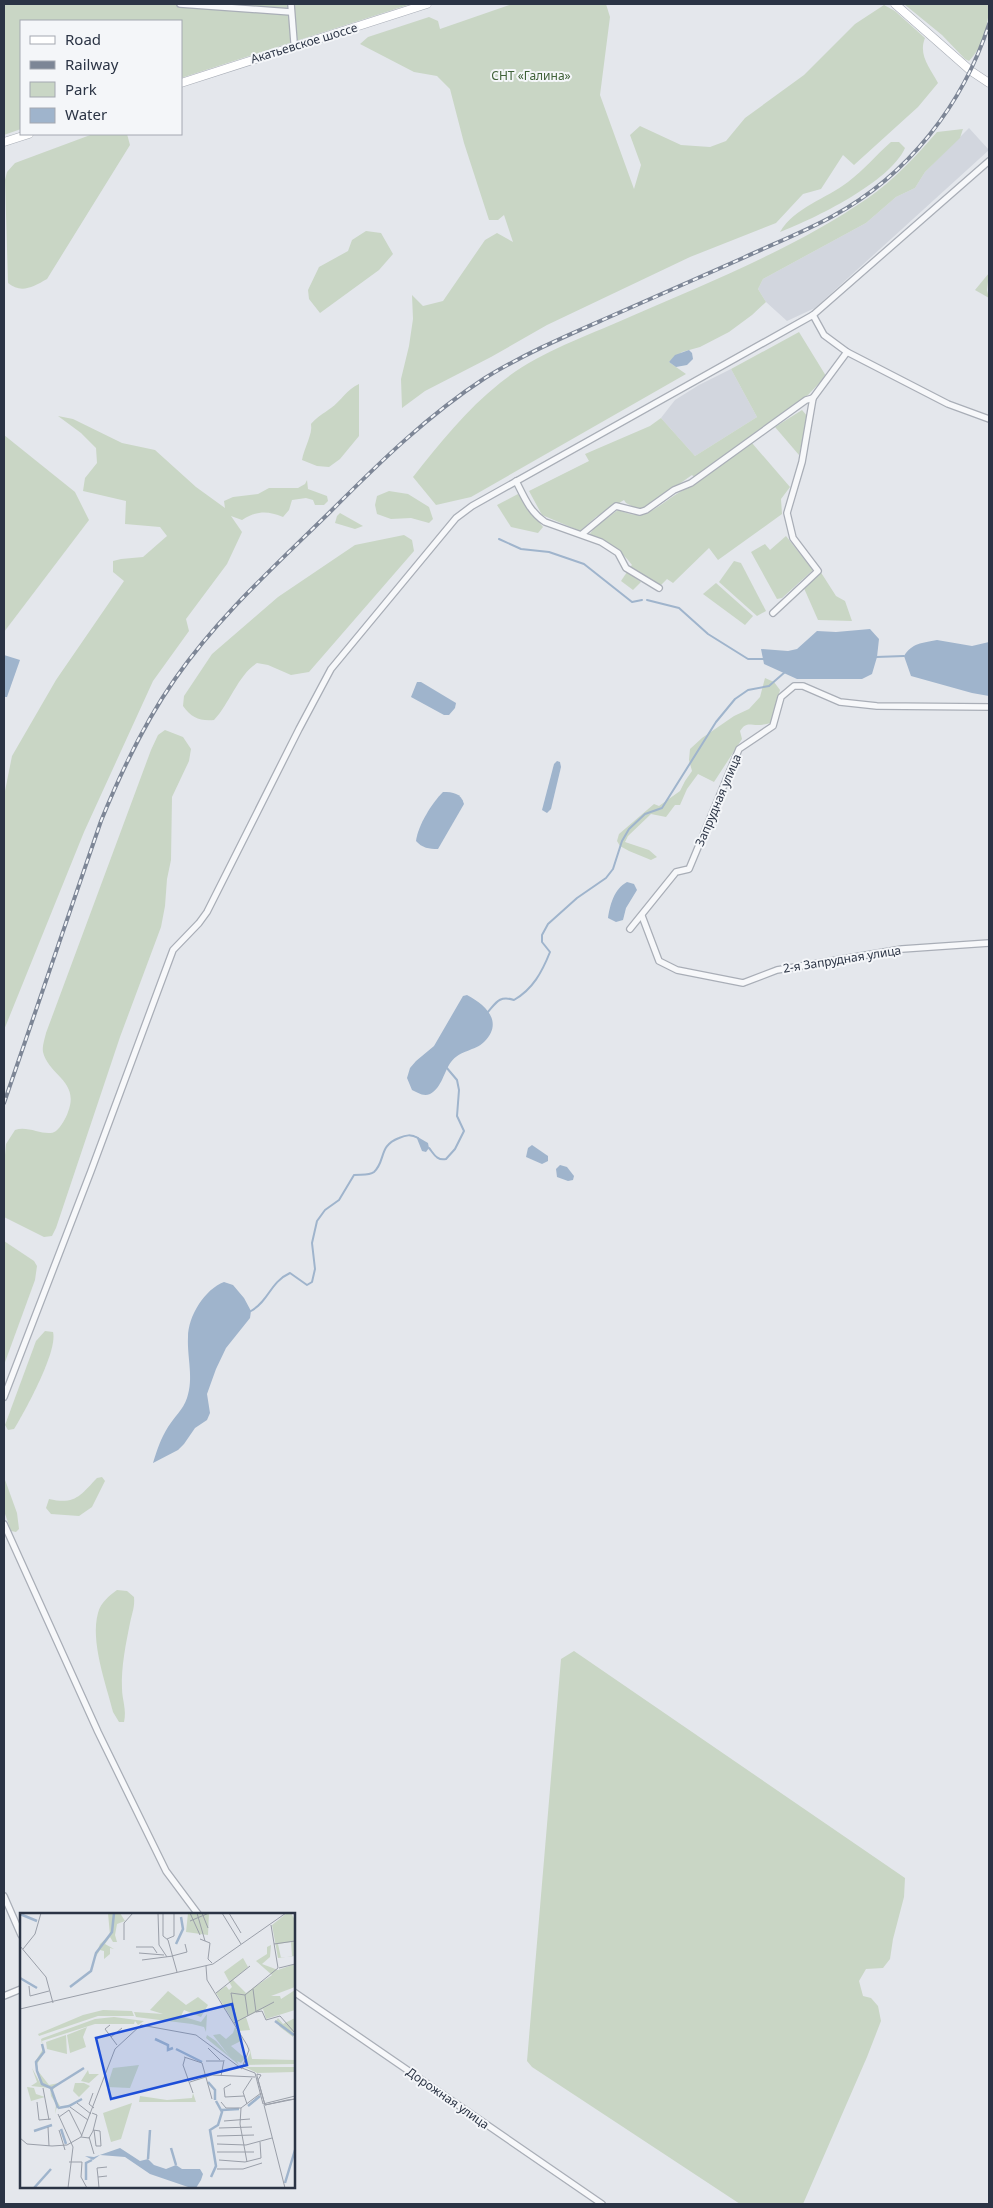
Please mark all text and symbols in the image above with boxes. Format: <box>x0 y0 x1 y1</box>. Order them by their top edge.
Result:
street label: Акатьевское шоссе <box>249 19 360 67</box>
legend <box>20 20 182 135</box>
text: Road <box>65 29 101 49</box>
text: Railway <box>65 54 119 74</box>
park label: СНТ «Галина» <box>491 67 571 84</box>
text: Park <box>65 79 97 99</box>
text: Water <box>65 104 107 124</box>
street label: Запрудная улица <box>691 751 745 849</box>
street label: 2-я Запрудная улица <box>782 941 902 977</box>
inset map <box>20 1913 295 2188</box>
street label: Дорожная улица <box>403 2063 493 2133</box>

